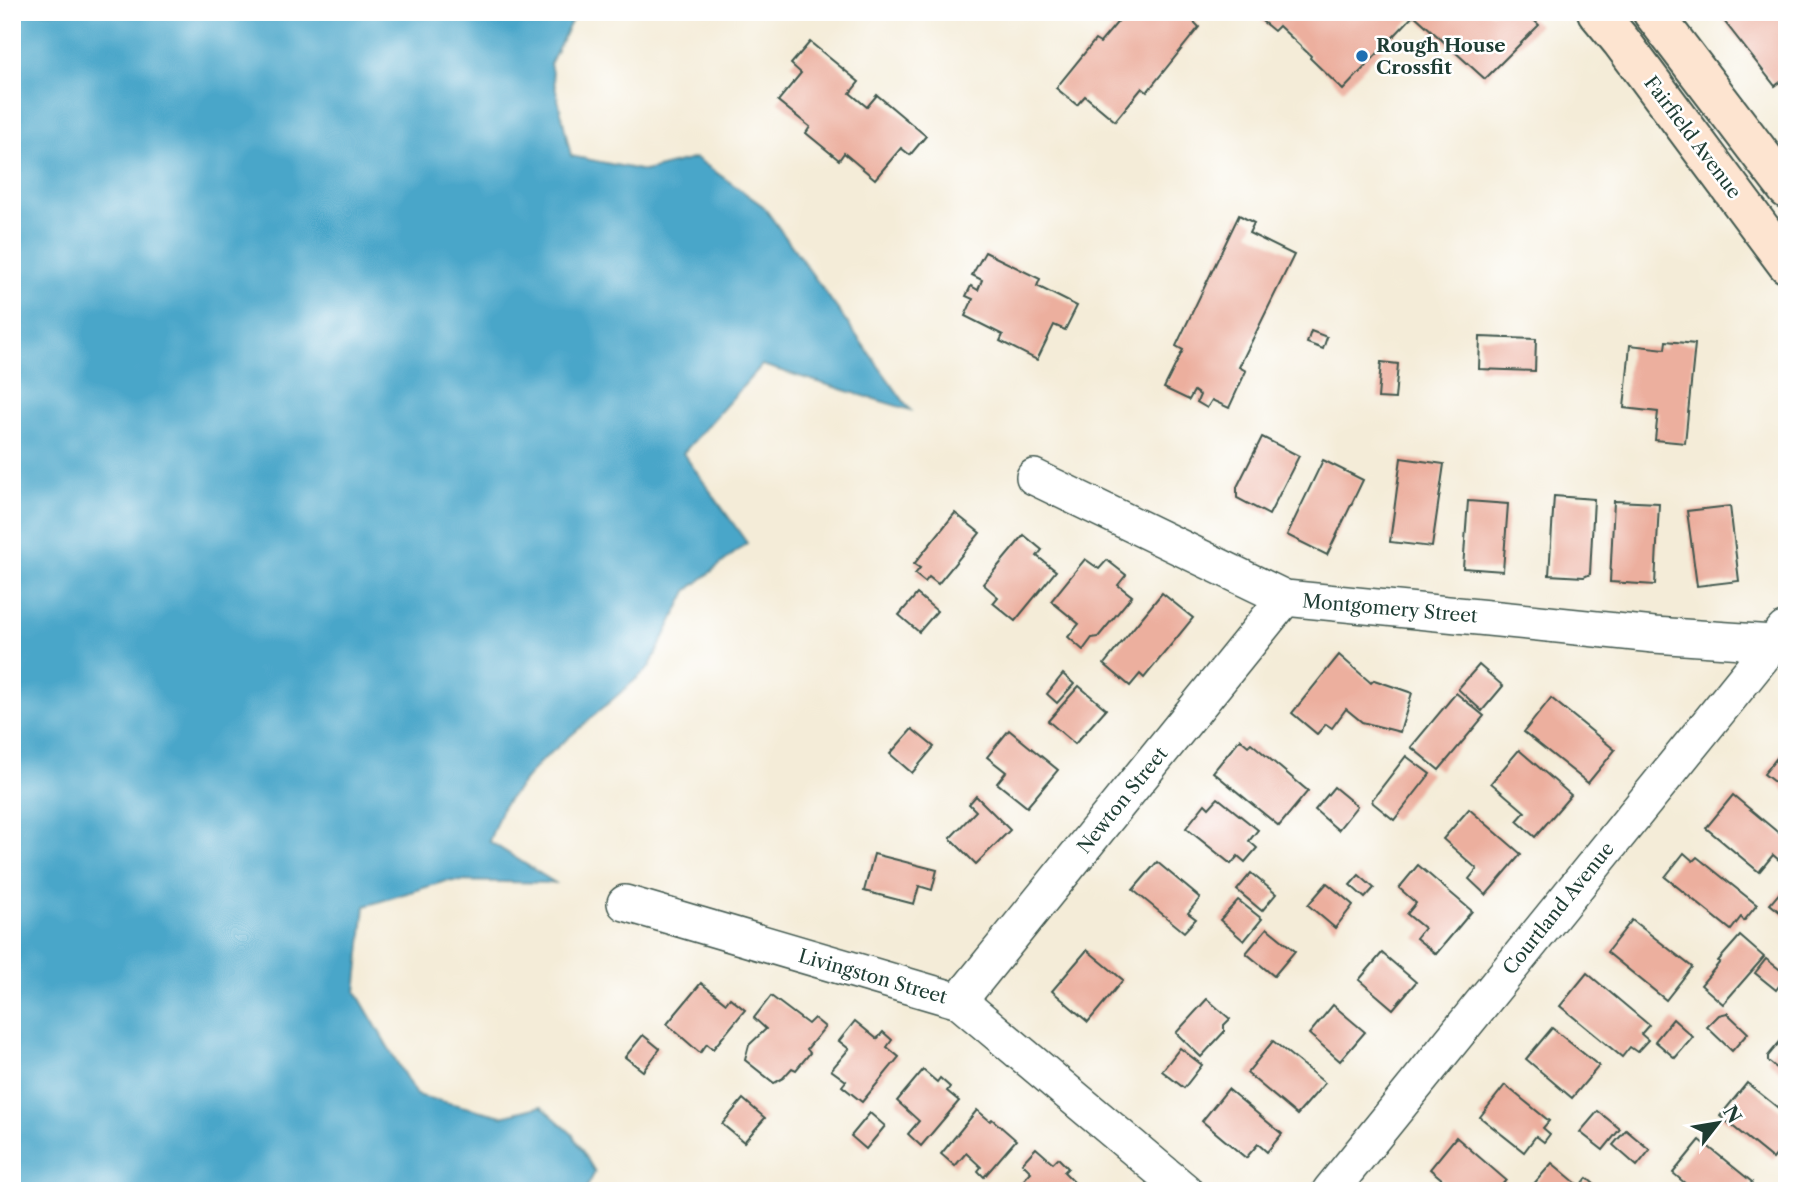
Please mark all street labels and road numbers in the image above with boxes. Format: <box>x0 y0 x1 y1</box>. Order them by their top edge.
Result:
street label: Fairfield Avenue <box>1639 72 1746 203</box>
street label: Montgomery Street <box>1301 589 1479 628</box>
street label: Newton Street <box>1072 742 1173 858</box>
street label: Courtland Avenue <box>1498 837 1619 979</box>
street label: Livingston Street <box>796 944 950 1009</box>

